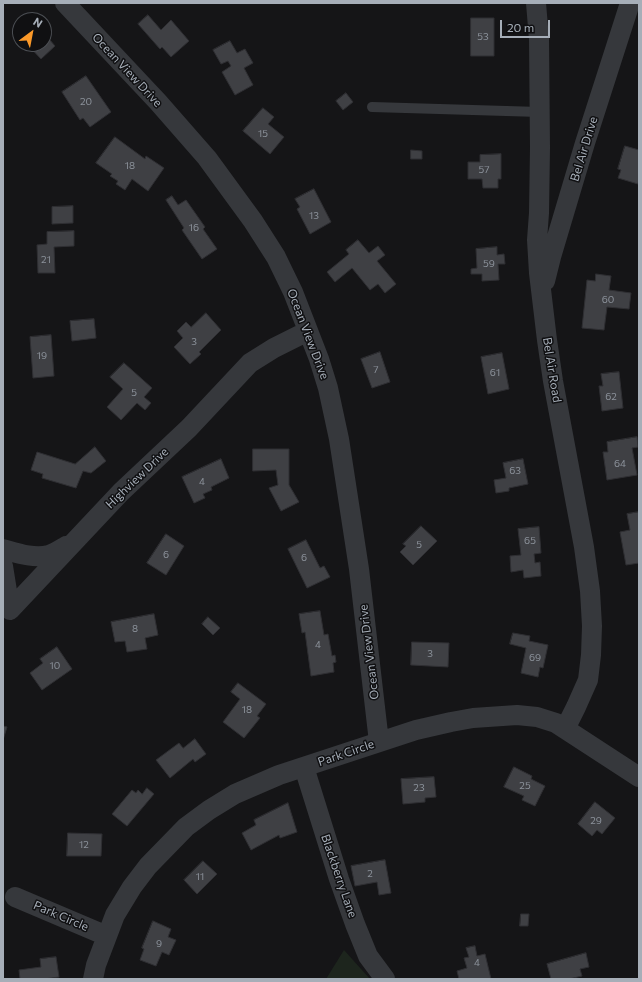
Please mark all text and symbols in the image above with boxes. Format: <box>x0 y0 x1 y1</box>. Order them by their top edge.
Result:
north arrow <box>12 12 52 52</box>
scale bar <box>502 12 552 38</box>
text: N <box>31 15 45 30</box>
text: 20 m <box>507 20 534 34</box>
street label: Ocean View Drive <box>89 30 165 110</box>
house number: 53 <box>477 31 489 43</box>
house number: 20 <box>80 96 92 108</box>
street label: Bel Air Drive <box>567 115 601 183</box>
house number: 15 <box>258 128 268 140</box>
house number: 18 <box>125 160 135 172</box>
house number: 57 <box>478 164 490 176</box>
house number: 13 <box>309 210 319 222</box>
house number: 16 <box>189 222 199 234</box>
house number: 21 <box>41 254 51 266</box>
house number: 59 <box>483 258 495 270</box>
street label: Ocean View Drive <box>284 287 332 381</box>
house number: 60 <box>602 294 614 306</box>
house number: 3 <box>191 336 197 348</box>
street label: Bel Air Road <box>540 336 564 404</box>
house number: 19 <box>37 350 47 362</box>
house number: 7 <box>373 364 379 376</box>
house number: 61 <box>490 367 500 379</box>
house number: 5 <box>131 387 137 399</box>
house number: 62 <box>605 391 617 403</box>
street label: Highview Drive <box>103 444 171 512</box>
house number: 64 <box>614 458 626 470</box>
house number: 63 <box>509 465 521 477</box>
house number: 4 <box>199 476 205 488</box>
house number: 65 <box>524 535 536 547</box>
house number: 5 <box>416 539 422 551</box>
house number: 6 <box>163 549 169 561</box>
house number: 6 <box>301 552 307 564</box>
street label: Ocean View Drive <box>356 604 382 700</box>
house number: 8 <box>132 623 138 635</box>
house number: 4 <box>315 639 321 651</box>
house number: 3 <box>427 648 433 660</box>
house number: 69 <box>529 652 541 664</box>
house number: 10 <box>50 660 60 672</box>
house number: 18 <box>242 704 252 716</box>
street label: Park Circle <box>316 737 376 769</box>
house number: 25 <box>519 780 531 792</box>
house number: 23 <box>413 782 425 794</box>
house number: 29 <box>590 815 602 827</box>
street label: Blackberry Lane <box>318 832 360 920</box>
house number: 12 <box>79 839 89 851</box>
house number: 2 <box>367 868 373 880</box>
house number: 11 <box>196 871 204 883</box>
street label: Park Circle <box>31 898 91 934</box>
house number: 9 <box>156 938 162 950</box>
house number: 4 <box>474 957 480 969</box>

